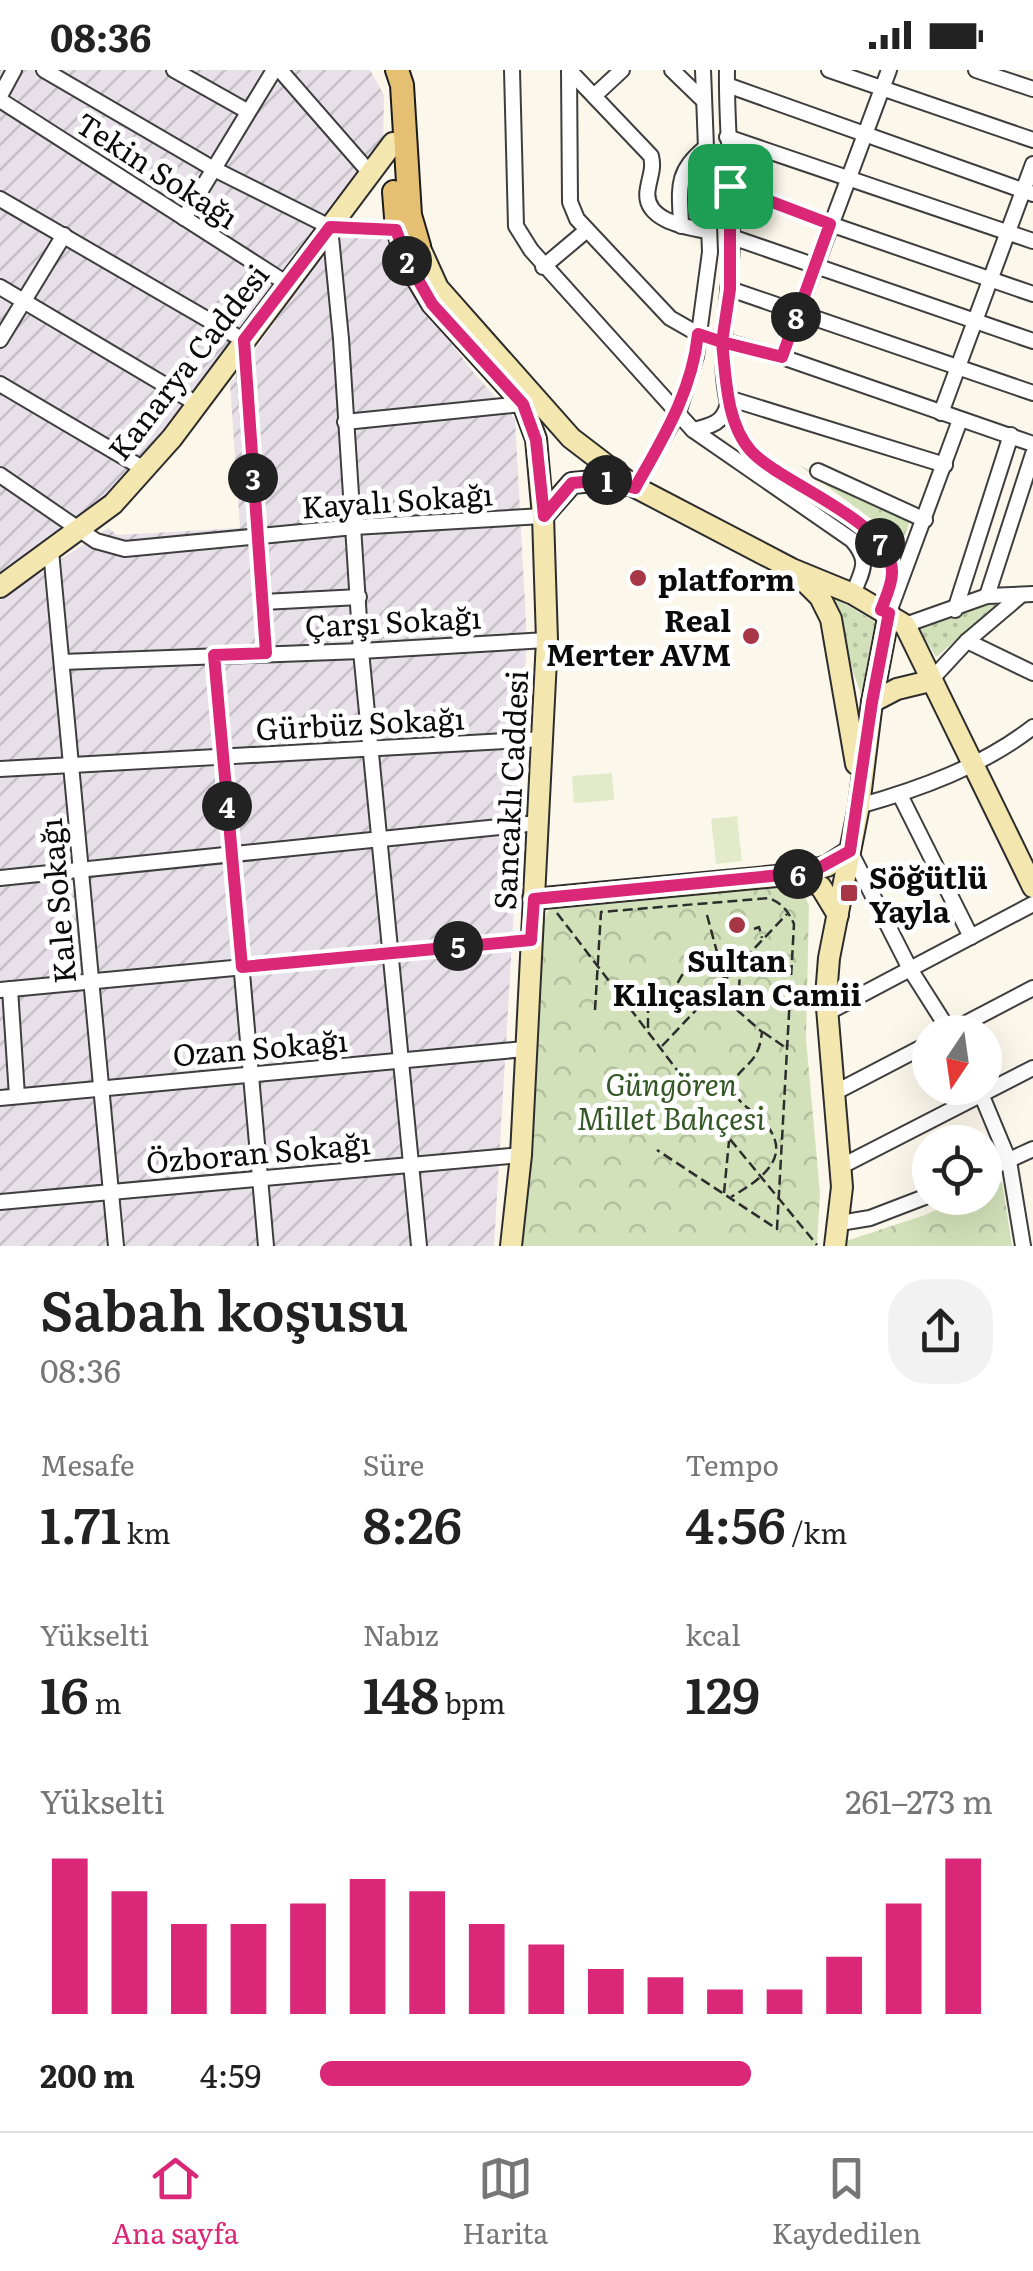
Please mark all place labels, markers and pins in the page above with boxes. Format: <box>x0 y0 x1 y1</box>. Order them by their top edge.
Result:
pin <box>688 144 773 229</box>
pin: 2 <box>382 236 432 286</box>
pin: 8 <box>771 292 821 342</box>
pin: 3 <box>228 453 278 503</box>
pin: 1 <box>582 455 632 505</box>
pin: 7 <box>855 518 905 568</box>
place label: platform <box>658 556 795 600</box>
marker: platform <box>627 567 649 589</box>
place label: Real Merter AVM <box>546 597 731 675</box>
marker: Real Merter AVM <box>740 625 762 647</box>
pin: 4 <box>202 781 252 831</box>
pin: 6 <box>773 849 823 899</box>
place label: Söğütlü Yayla <box>869 854 988 932</box>
marker: Söğütlü Yayla <box>838 882 860 904</box>
marker: Sultan Kılıçaslan Camii <box>726 914 748 936</box>
pin: 5 <box>433 921 483 971</box>
place label: Sultan Kılıçaslan Camii <box>612 937 862 1015</box>

